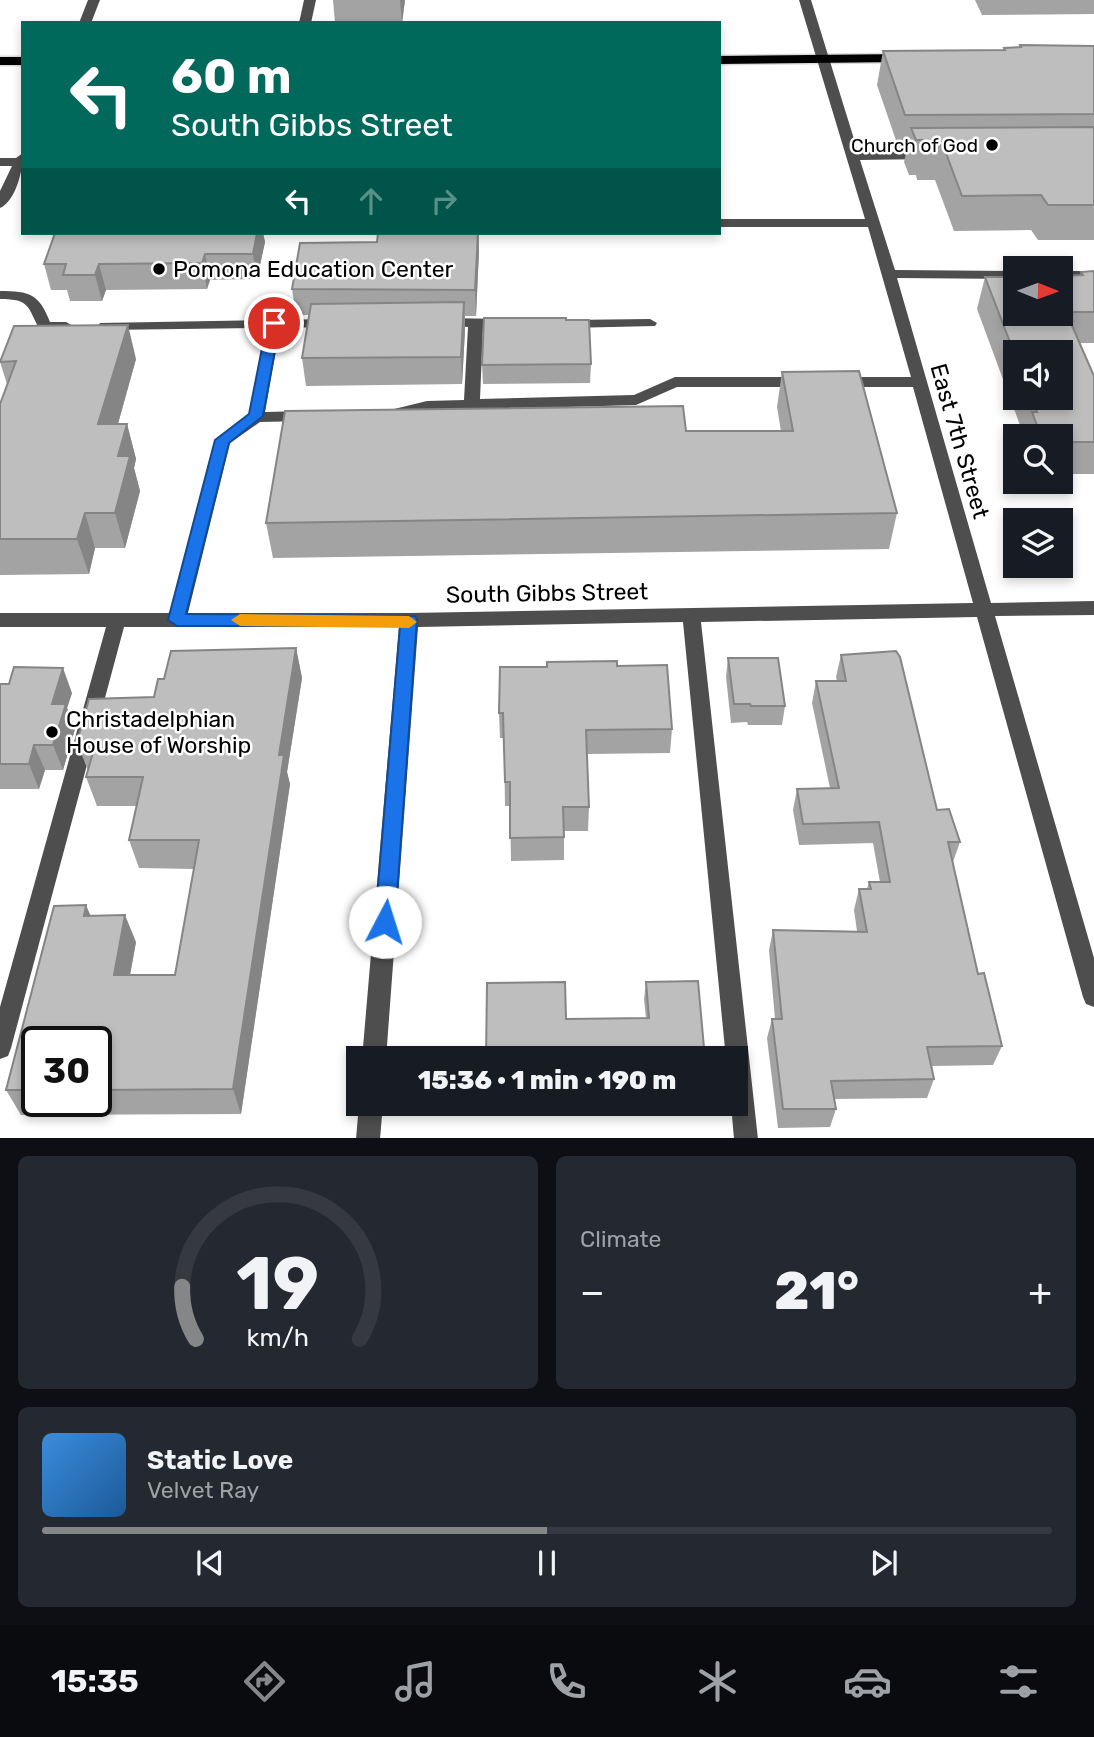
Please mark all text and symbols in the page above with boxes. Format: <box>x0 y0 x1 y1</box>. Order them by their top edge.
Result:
text: 60 m <box>171 47 292 105</box>
icon: left <box>56 49 147 140</box>
text: South Gibbs Street <box>171 106 453 144</box>
place label: Church of God <box>851 134 978 157</box>
marker: Church of God <box>984 137 1000 153</box>
icon: left <box>279 182 317 220</box>
icon: ahead <box>352 182 390 220</box>
icon: right <box>425 182 463 220</box>
place label: Pomona Education Center <box>173 255 454 283</box>
north arrow <box>1003 256 1073 326</box>
map controls <box>1003 256 1073 578</box>
marker: Pomona Education Center <box>151 261 167 277</box>
pin <box>244 293 304 353</box>
icon: arrive <box>255 304 293 342</box>
button: sound <box>1003 340 1073 410</box>
street label: East 7th Street <box>925 360 995 522</box>
button: search <box>1003 424 1073 494</box>
button: layers <box>1003 508 1073 578</box>
street label: South Gibbs Street <box>446 577 648 609</box>
place label: Christadelphian House of Worship <box>66 705 251 759</box>
marker: Christadelphian House of Worship <box>44 724 60 740</box>
position arrow <box>348 885 422 959</box>
speed limit sign: 30 <box>21 1026 112 1117</box>
text: 15:36 · 1 min · 190 m <box>418 1065 676 1096</box>
text: Climate <box>580 1225 661 1253</box>
text: 19 <box>237 1241 319 1327</box>
text: 21° <box>774 1260 859 1322</box>
text: − <box>580 1269 605 1315</box>
text: + <box>1028 1269 1052 1315</box>
text: km/h <box>247 1322 309 1351</box>
text: Static Love <box>147 1445 293 1476</box>
text: Velvet Ray <box>147 1476 259 1504</box>
icon: previous <box>191 1544 229 1582</box>
icon: pause <box>528 1544 566 1582</box>
icon: next <box>865 1544 903 1582</box>
icon: directions <box>240 1657 289 1706</box>
icon: music <box>391 1657 440 1706</box>
icon: phone <box>542 1657 591 1706</box>
icon: climate <box>693 1657 742 1706</box>
icon: car <box>843 1657 892 1706</box>
icon: filters <box>994 1657 1043 1706</box>
text: 15:35 <box>51 1662 139 1700</box>

